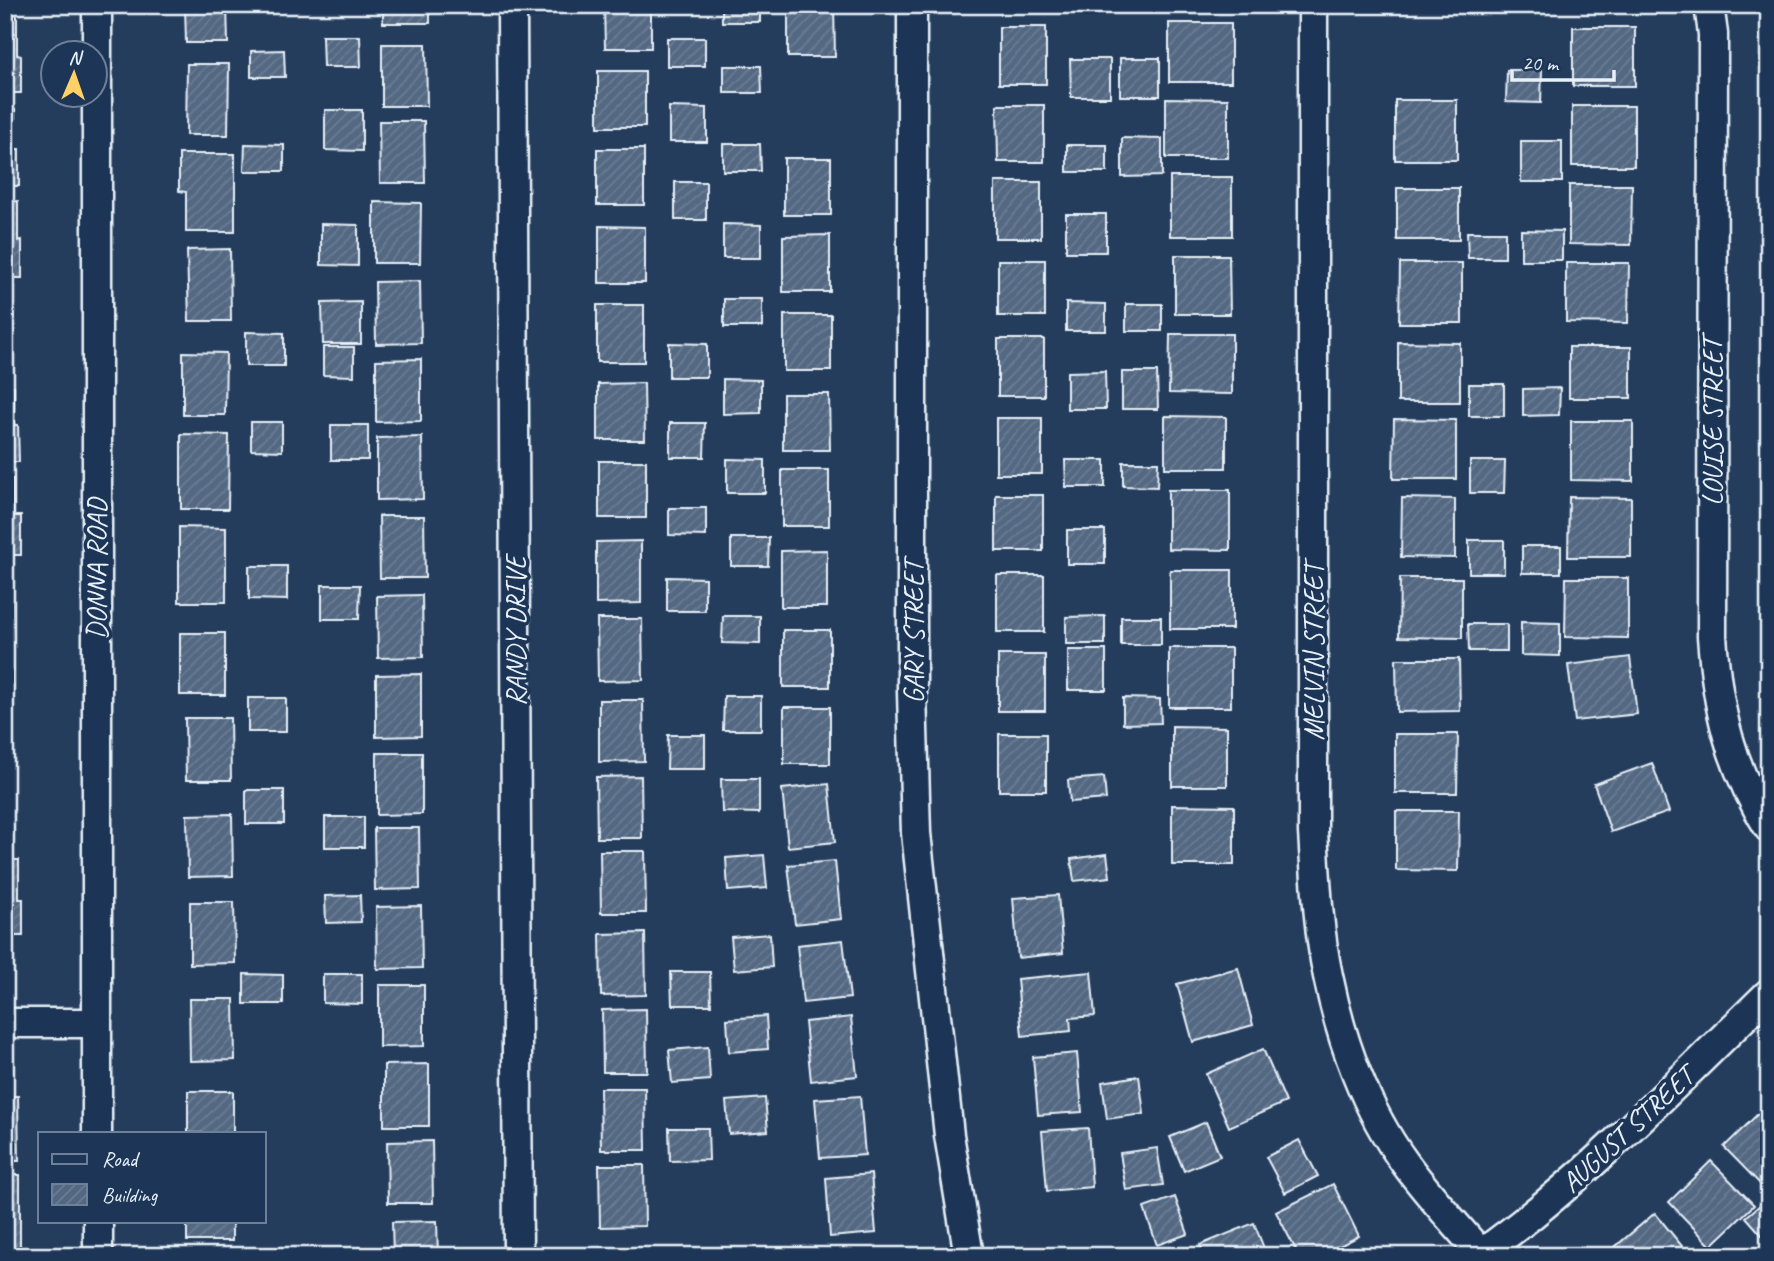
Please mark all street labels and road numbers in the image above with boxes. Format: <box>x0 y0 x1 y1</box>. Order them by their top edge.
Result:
street label: LOUISE STREET <box>1695 331 1730 506</box>
street label: DONNA ROAD <box>79 496 114 640</box>
street label: RANDY DRIVE <box>498 552 533 706</box>
street label: GARY STREET <box>896 554 931 704</box>
street label: MELVIN STREET <box>1296 556 1331 740</box>
street label: AUGUST STREET <box>1553 1055 1706 1200</box>

